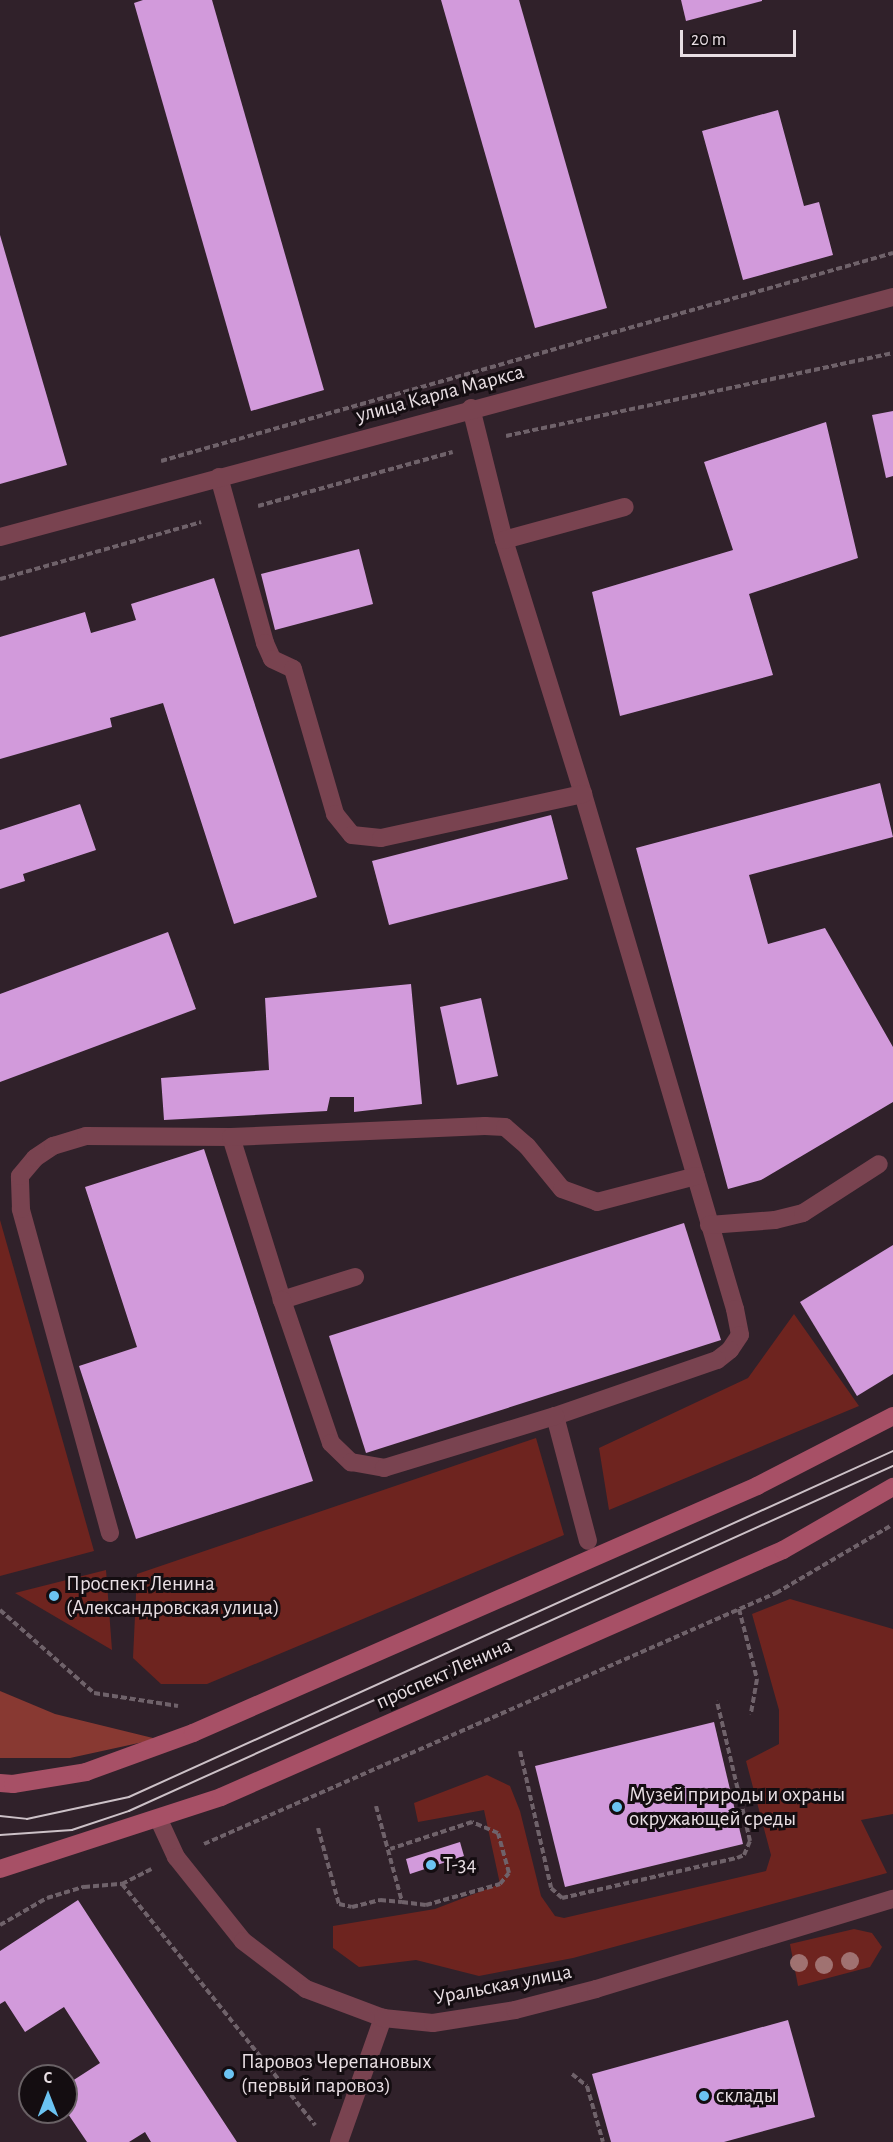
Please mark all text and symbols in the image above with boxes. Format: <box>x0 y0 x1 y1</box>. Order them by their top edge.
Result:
scale bar <box>683 18 798 56</box>
text: 20 m <box>691 31 726 49</box>
street label: улица Карла Маркса <box>353 359 527 429</box>
place label: Проспект Ленина (Александровская улица) <box>66 1571 280 1621</box>
marker: Проспект Ленина (Александровская улица) <box>47 1589 61 1603</box>
street label: проспект Ленина <box>372 1633 516 1715</box>
place label: Музей природы и охраны окружающей среды <box>629 1782 845 1832</box>
marker: Музей природы и охраны окружающей среды <box>610 1800 624 1814</box>
place label: Т-34 <box>443 1852 477 1878</box>
marker: Т-34 <box>424 1858 438 1872</box>
street label: Уральская улица <box>432 1959 574 2011</box>
place label: Паровоз Черепановых (первый паровоз) <box>241 2049 432 2099</box>
north arrow <box>18 2064 78 2124</box>
marker: Паровоз Черепановых (первый паровоз) <box>222 2067 236 2081</box>
text: С <box>44 2070 52 2086</box>
place label: склады <box>716 2083 777 2109</box>
marker: склады <box>697 2089 711 2103</box>

